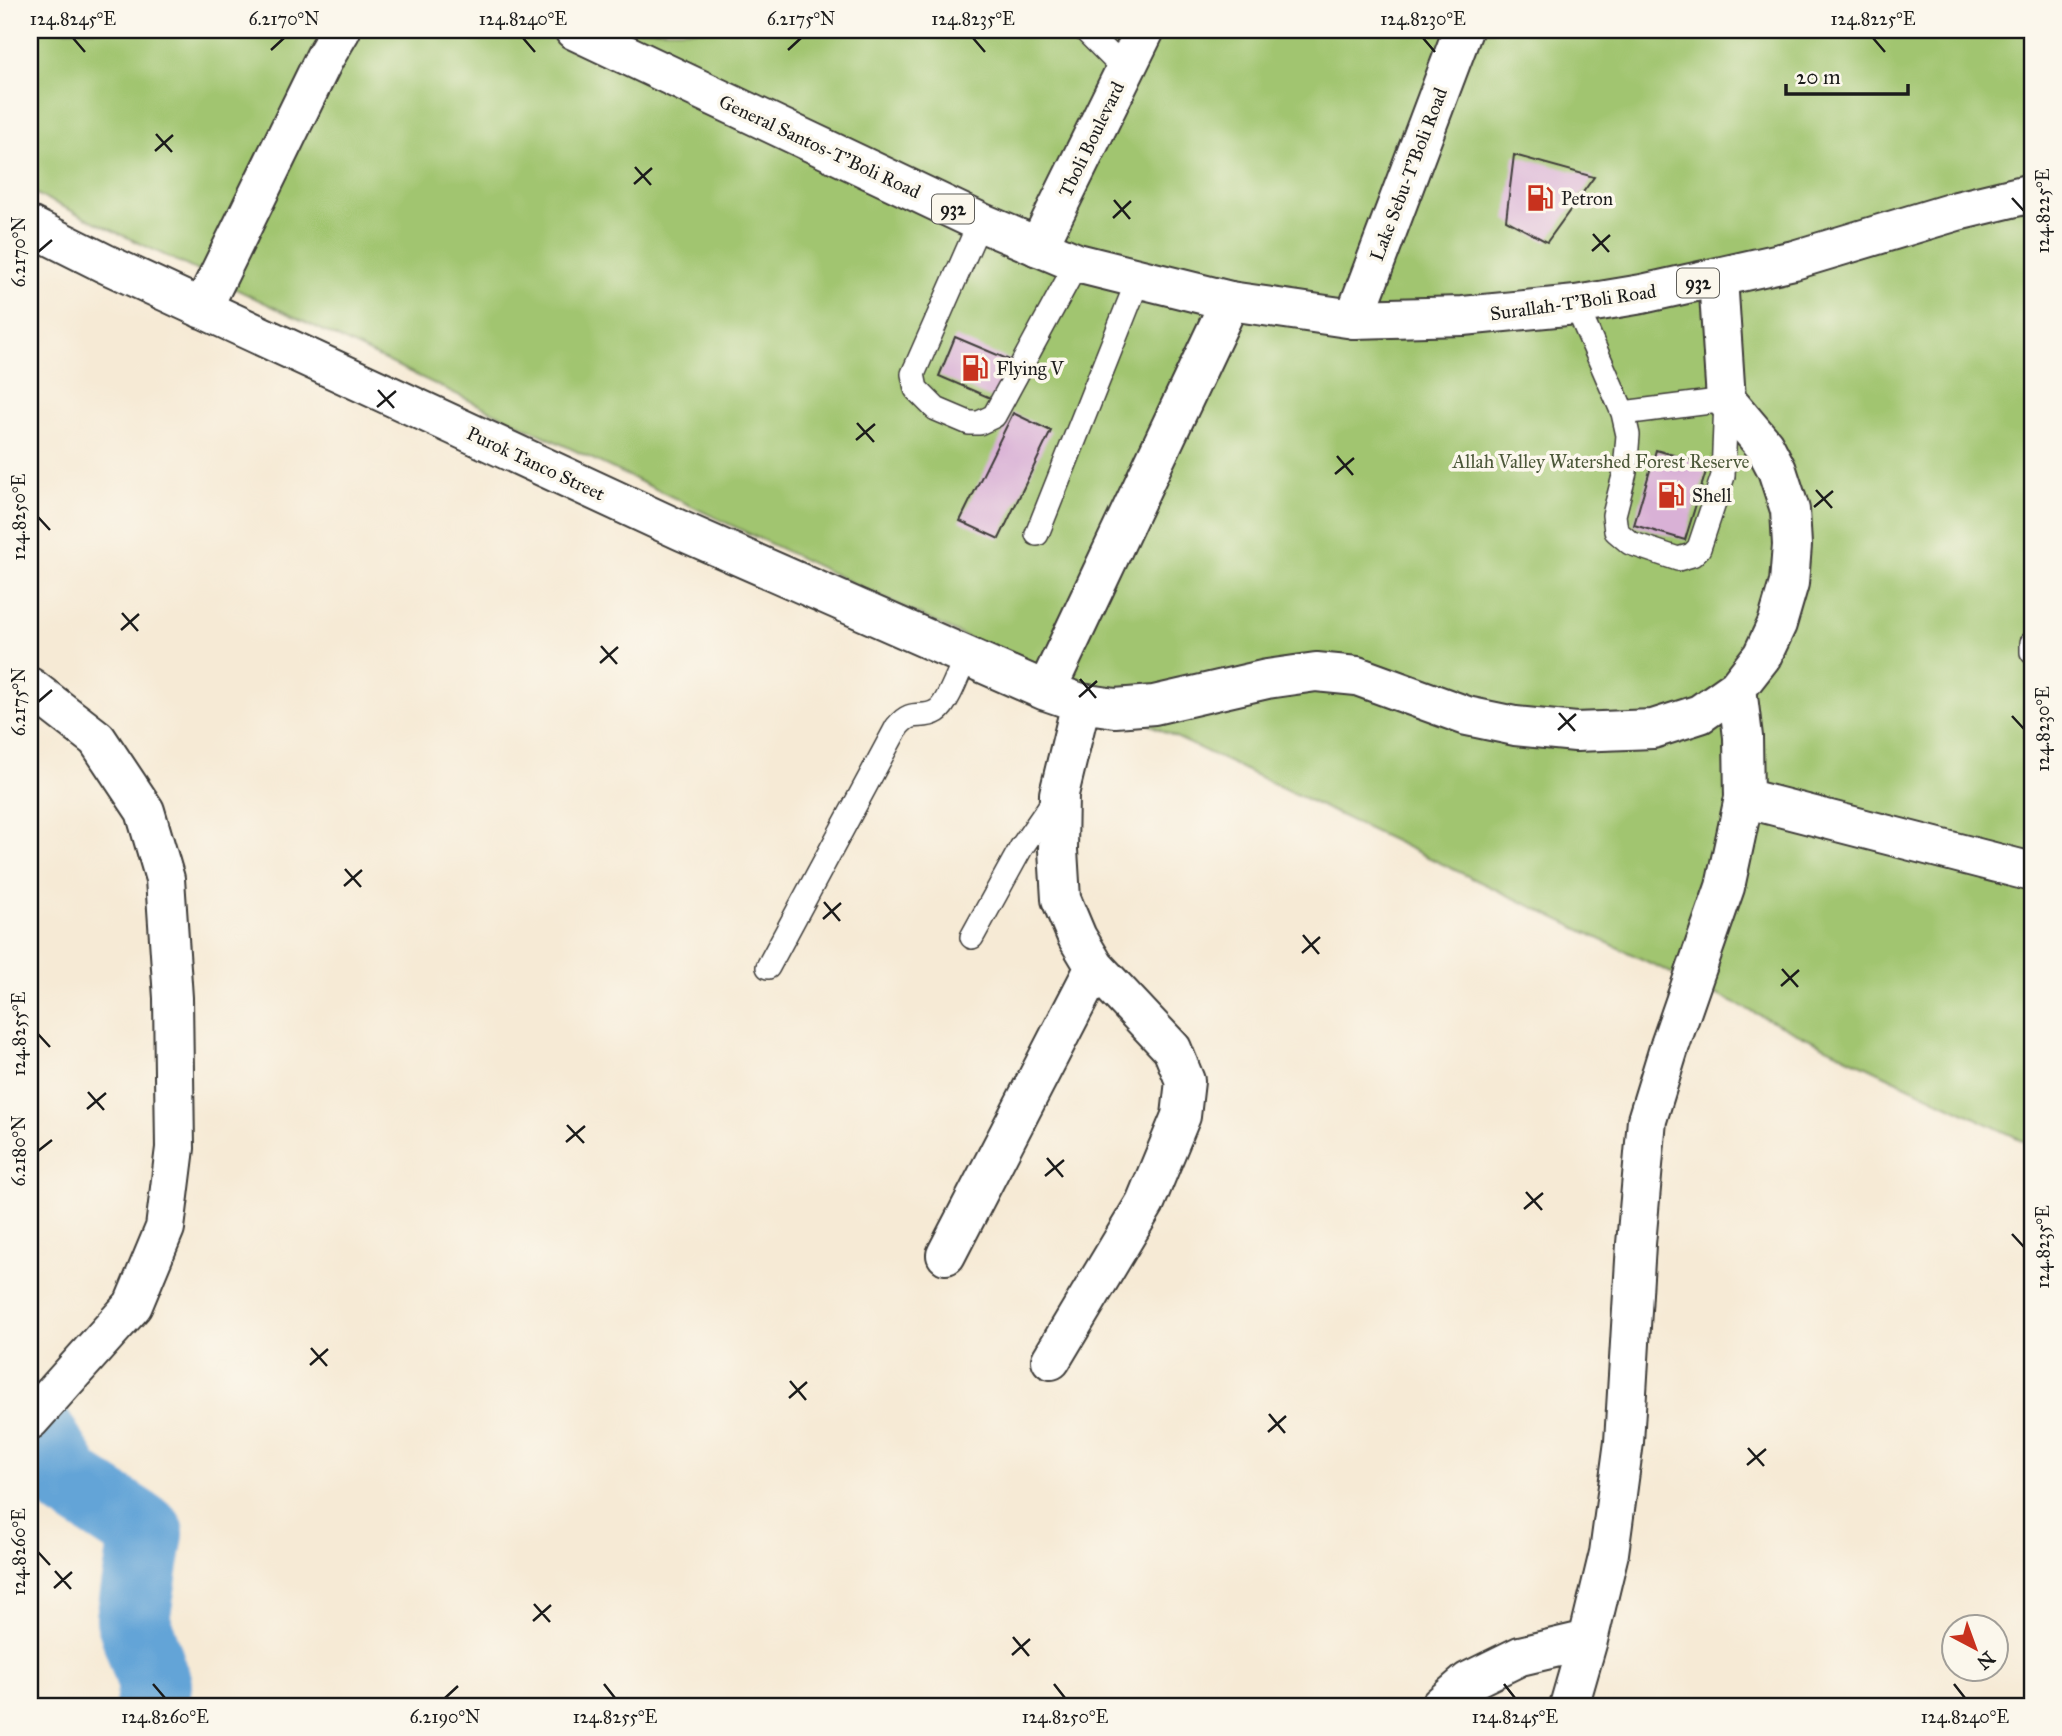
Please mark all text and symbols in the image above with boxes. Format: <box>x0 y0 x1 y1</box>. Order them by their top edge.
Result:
text: 124.8245°E <box>30 8 116 30</box>
text: 6.2170°N <box>249 8 319 30</box>
text: 124.8240°E <box>479 8 567 30</box>
text: 6.2175°N <box>767 8 835 30</box>
text: 124.8235°E <box>931 8 1015 30</box>
text: 124.8230°E <box>1380 8 1466 30</box>
text: 124.8225°E <box>1830 8 1916 30</box>
scale bar <box>1786 52 1908 96</box>
text: 20 m <box>1796 64 1841 90</box>
street label: Tboli Boulevard <box>1054 77 1129 201</box>
street label: Lake Sebu-T'Boli Road <box>1365 84 1452 264</box>
street label: General Santos-T'Boli Road <box>715 90 925 203</box>
text: 124.8225°E <box>2032 168 2054 254</box>
fuel station icon: Petron <box>1525 183 1555 213</box>
place label: Petron <box>1561 187 1613 210</box>
road number: 932 <box>932 194 974 224</box>
text: 6.2170°N <box>8 217 30 287</box>
road number: 932 <box>1677 268 1719 298</box>
street label: Surallah-T'Boli Road <box>1488 279 1658 326</box>
fuel station icon: Flying V <box>960 353 990 383</box>
place label: Flying V <box>996 357 1065 381</box>
street label: Purok Tanco Street <box>463 421 609 506</box>
park label: Allah Valley Watershed Forest Reserve <box>1452 450 1750 473</box>
text: 124.8250°E <box>8 474 30 560</box>
fuel station icon: Shell <box>1656 480 1686 510</box>
place label: Shell <box>1692 484 1732 507</box>
text: 6.2175°N <box>8 668 30 736</box>
text: 124.8230°E <box>2032 686 2054 772</box>
text: 124.8255°E <box>8 992 30 1076</box>
text: 6.2180°N <box>8 1116 30 1186</box>
text: 124.8235°E <box>2032 1205 2054 1289</box>
text: 124.8260°E <box>8 1508 30 1596</box>
north arrow <box>1940 1614 2010 1684</box>
text: N <box>1972 1646 1999 1674</box>
text: 124.8260°E <box>121 1706 209 1728</box>
text: 6.2190°N <box>410 1706 480 1728</box>
text: 124.8255°E <box>573 1706 657 1728</box>
text: 124.8250°E <box>1022 1706 1108 1728</box>
text: 124.8245°E <box>1472 1706 1558 1728</box>
text: 124.8240°E <box>1921 1706 2009 1728</box>

